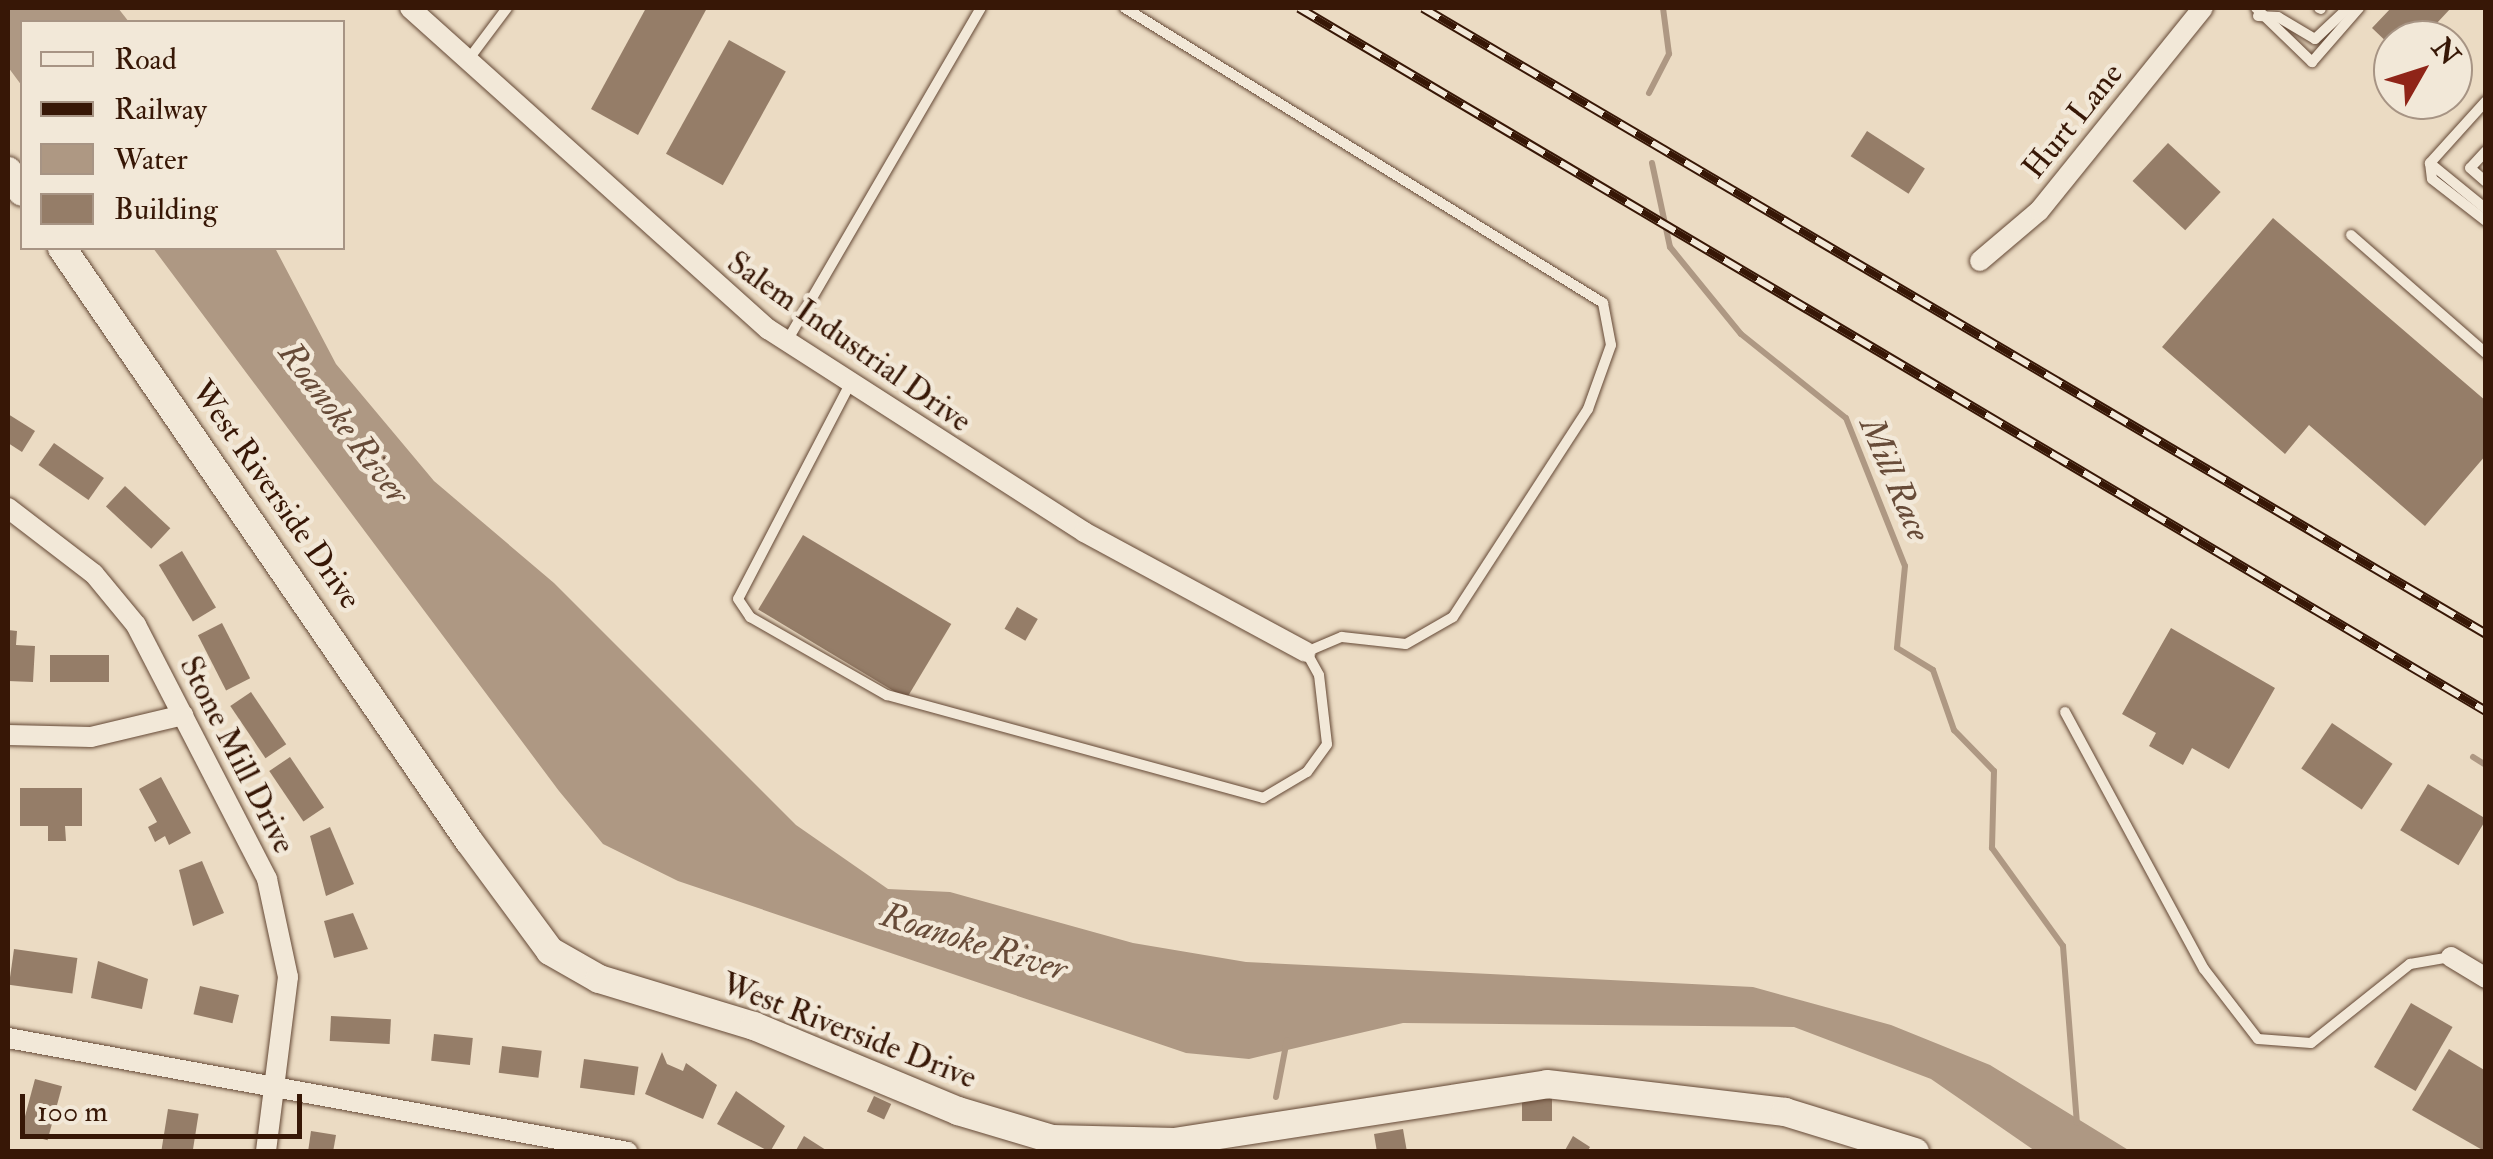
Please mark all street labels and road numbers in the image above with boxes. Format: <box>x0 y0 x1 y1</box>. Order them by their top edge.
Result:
street label: Hurt Lane <box>2015 55 2131 187</box>
street label: Salem Industrial Drive <box>720 243 978 441</box>
street label: West Riverside Drive <box>183 374 369 616</box>
street label: Stone Mill Drive <box>171 650 303 860</box>
street label: West Riverside Drive <box>716 965 982 1097</box>

